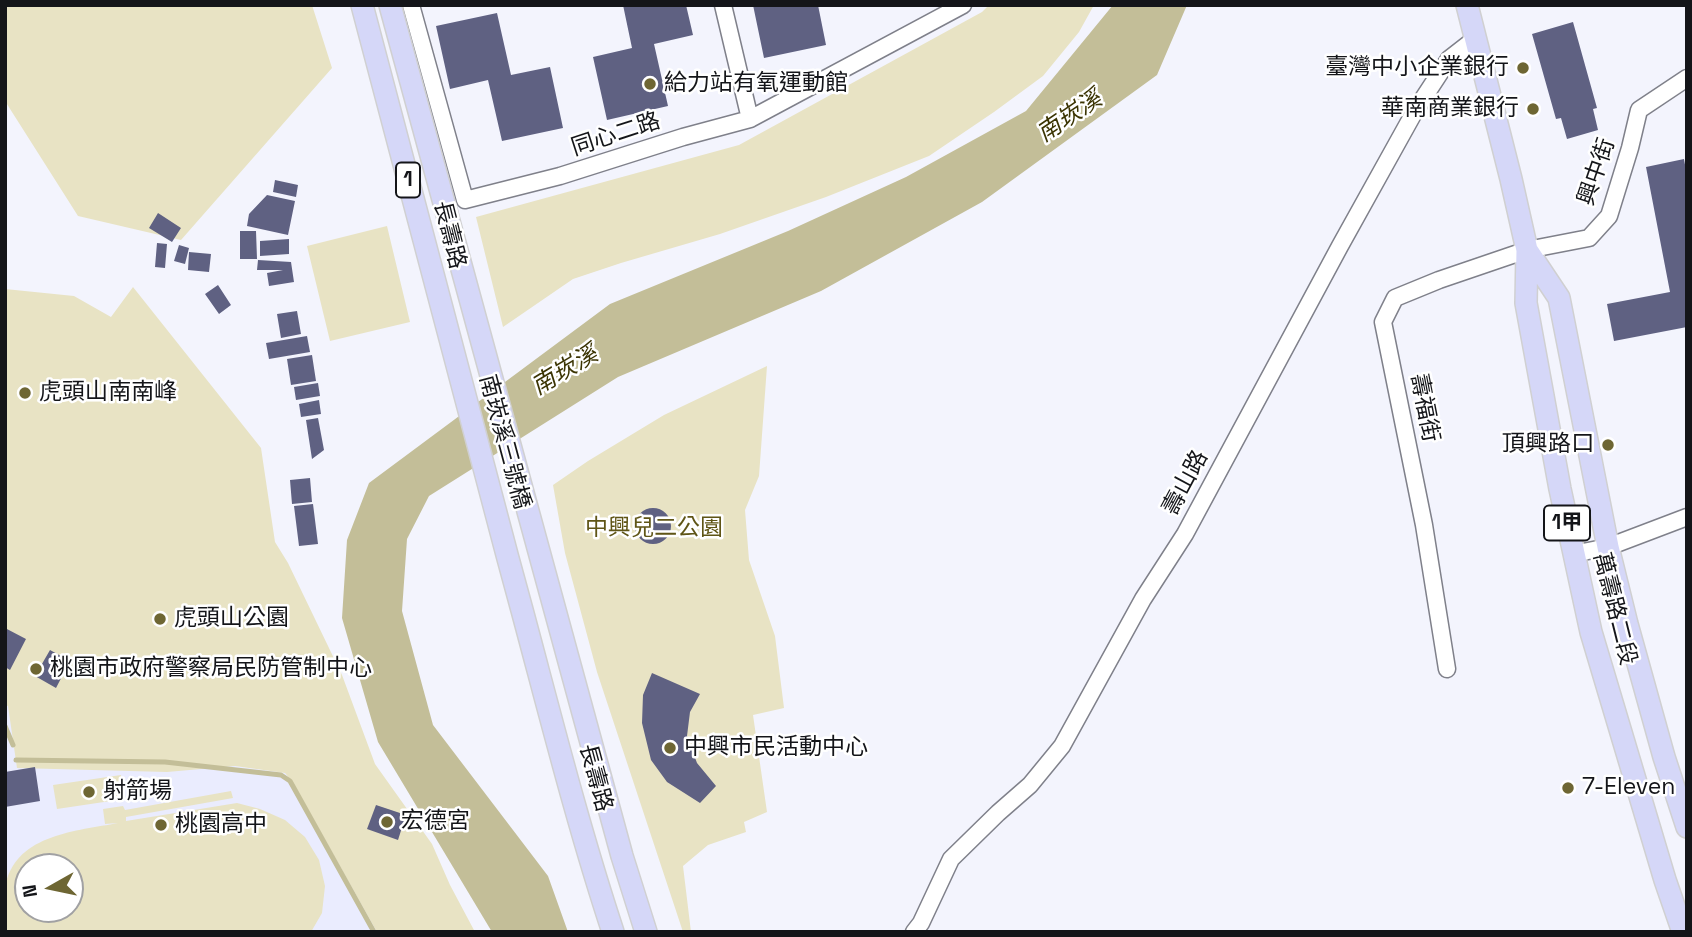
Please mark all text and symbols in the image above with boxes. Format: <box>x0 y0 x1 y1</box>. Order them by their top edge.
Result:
place label: 臺灣中小企業銀行 <box>1325 54 1509 82</box>
marker: 臺灣中小企業銀行 <box>1515 60 1531 76</box>
place label: 給力站有氧運動館 <box>664 70 848 98</box>
marker: 給力站有氧運動館 <box>642 76 658 92</box>
water label: 南崁溪 <box>1032 85 1108 149</box>
place label: 華南商業銀行 <box>1381 95 1519 123</box>
marker: 華南商業銀行 <box>1525 101 1541 117</box>
street label: 同心二路 <box>568 108 664 162</box>
street label: 興中街 <box>1573 135 1621 209</box>
road number: 1 <box>396 162 420 198</box>
street label: 長壽路 <box>427 198 471 272</box>
water label: 南崁溪 <box>527 340 603 402</box>
street label: 南崁溪三號橋 <box>473 372 535 512</box>
street label: 壽福街 <box>1404 372 1444 444</box>
place label: 虎頭山南南峰 <box>39 379 177 407</box>
marker: 虎頭山南南峰 <box>17 385 33 401</box>
place label: 頂興路口 <box>1502 431 1594 459</box>
marker: 頂興路口 <box>1600 437 1616 453</box>
street label: 壽山路 <box>1158 446 1214 520</box>
road number: 1甲 <box>1544 505 1590 540</box>
park label: 中興兒二公園 <box>585 515 723 543</box>
street label: 萬壽路二段 <box>1587 550 1641 668</box>
place label: 虎頭山公園 <box>174 605 289 633</box>
marker: 虎頭山公園 <box>152 611 168 627</box>
place label: 桃園市政府警察局民防管制中心 <box>50 655 372 683</box>
marker: 桃園市政府警察局民防管制中心 <box>28 661 44 677</box>
place label: 中興市民活動中心 <box>684 734 868 762</box>
marker: 中興市民活動中心 <box>662 740 678 756</box>
street label: 長壽路 <box>573 741 617 815</box>
place label: 7-Eleven <box>1582 774 1675 802</box>
place label: 射箭場 <box>103 778 172 806</box>
marker: 7-Eleven <box>1560 780 1576 796</box>
marker: 射箭場 <box>81 784 97 800</box>
place label: 宏德宮 <box>401 808 470 836</box>
place label: 桃園高中 <box>175 811 267 839</box>
marker: 宏德宮 <box>379 814 395 830</box>
marker: 桃園高中 <box>153 817 169 833</box>
north arrow <box>14 853 84 923</box>
text: N <box>16 883 43 899</box>

